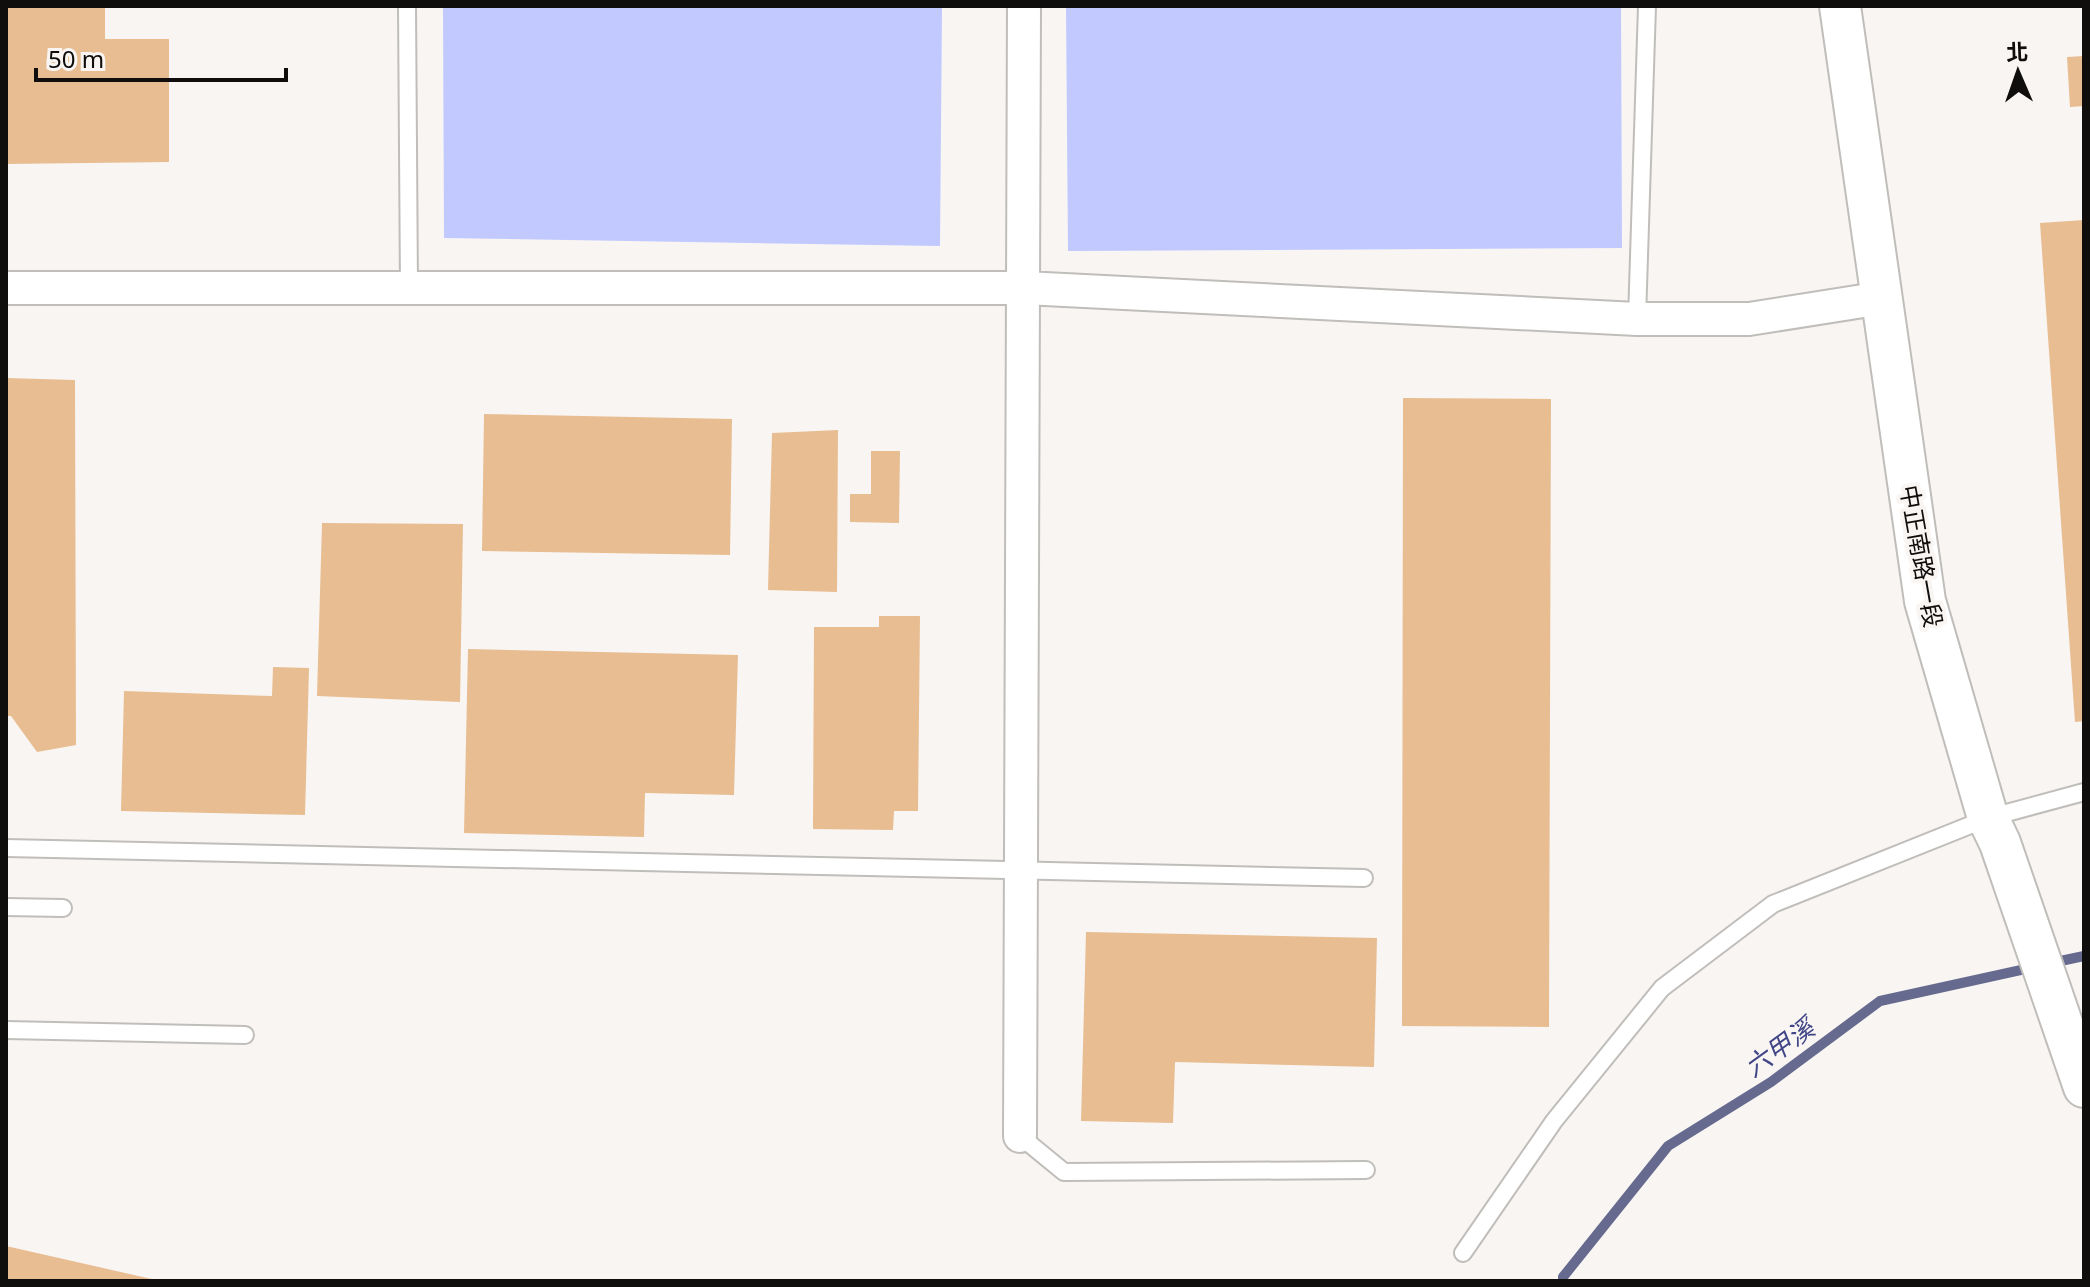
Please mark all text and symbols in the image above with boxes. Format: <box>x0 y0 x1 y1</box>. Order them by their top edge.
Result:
scale bar <box>36 32 286 82</box>
north arrow <box>1978 32 2058 112</box>
text: 北 <box>2006 36 2029 66</box>
text: 50 m <box>48 42 104 75</box>
street label: 中正南路一段 <box>1893 482 1951 630</box>
water label: 六甲溪 <box>1737 1007 1824 1084</box>

